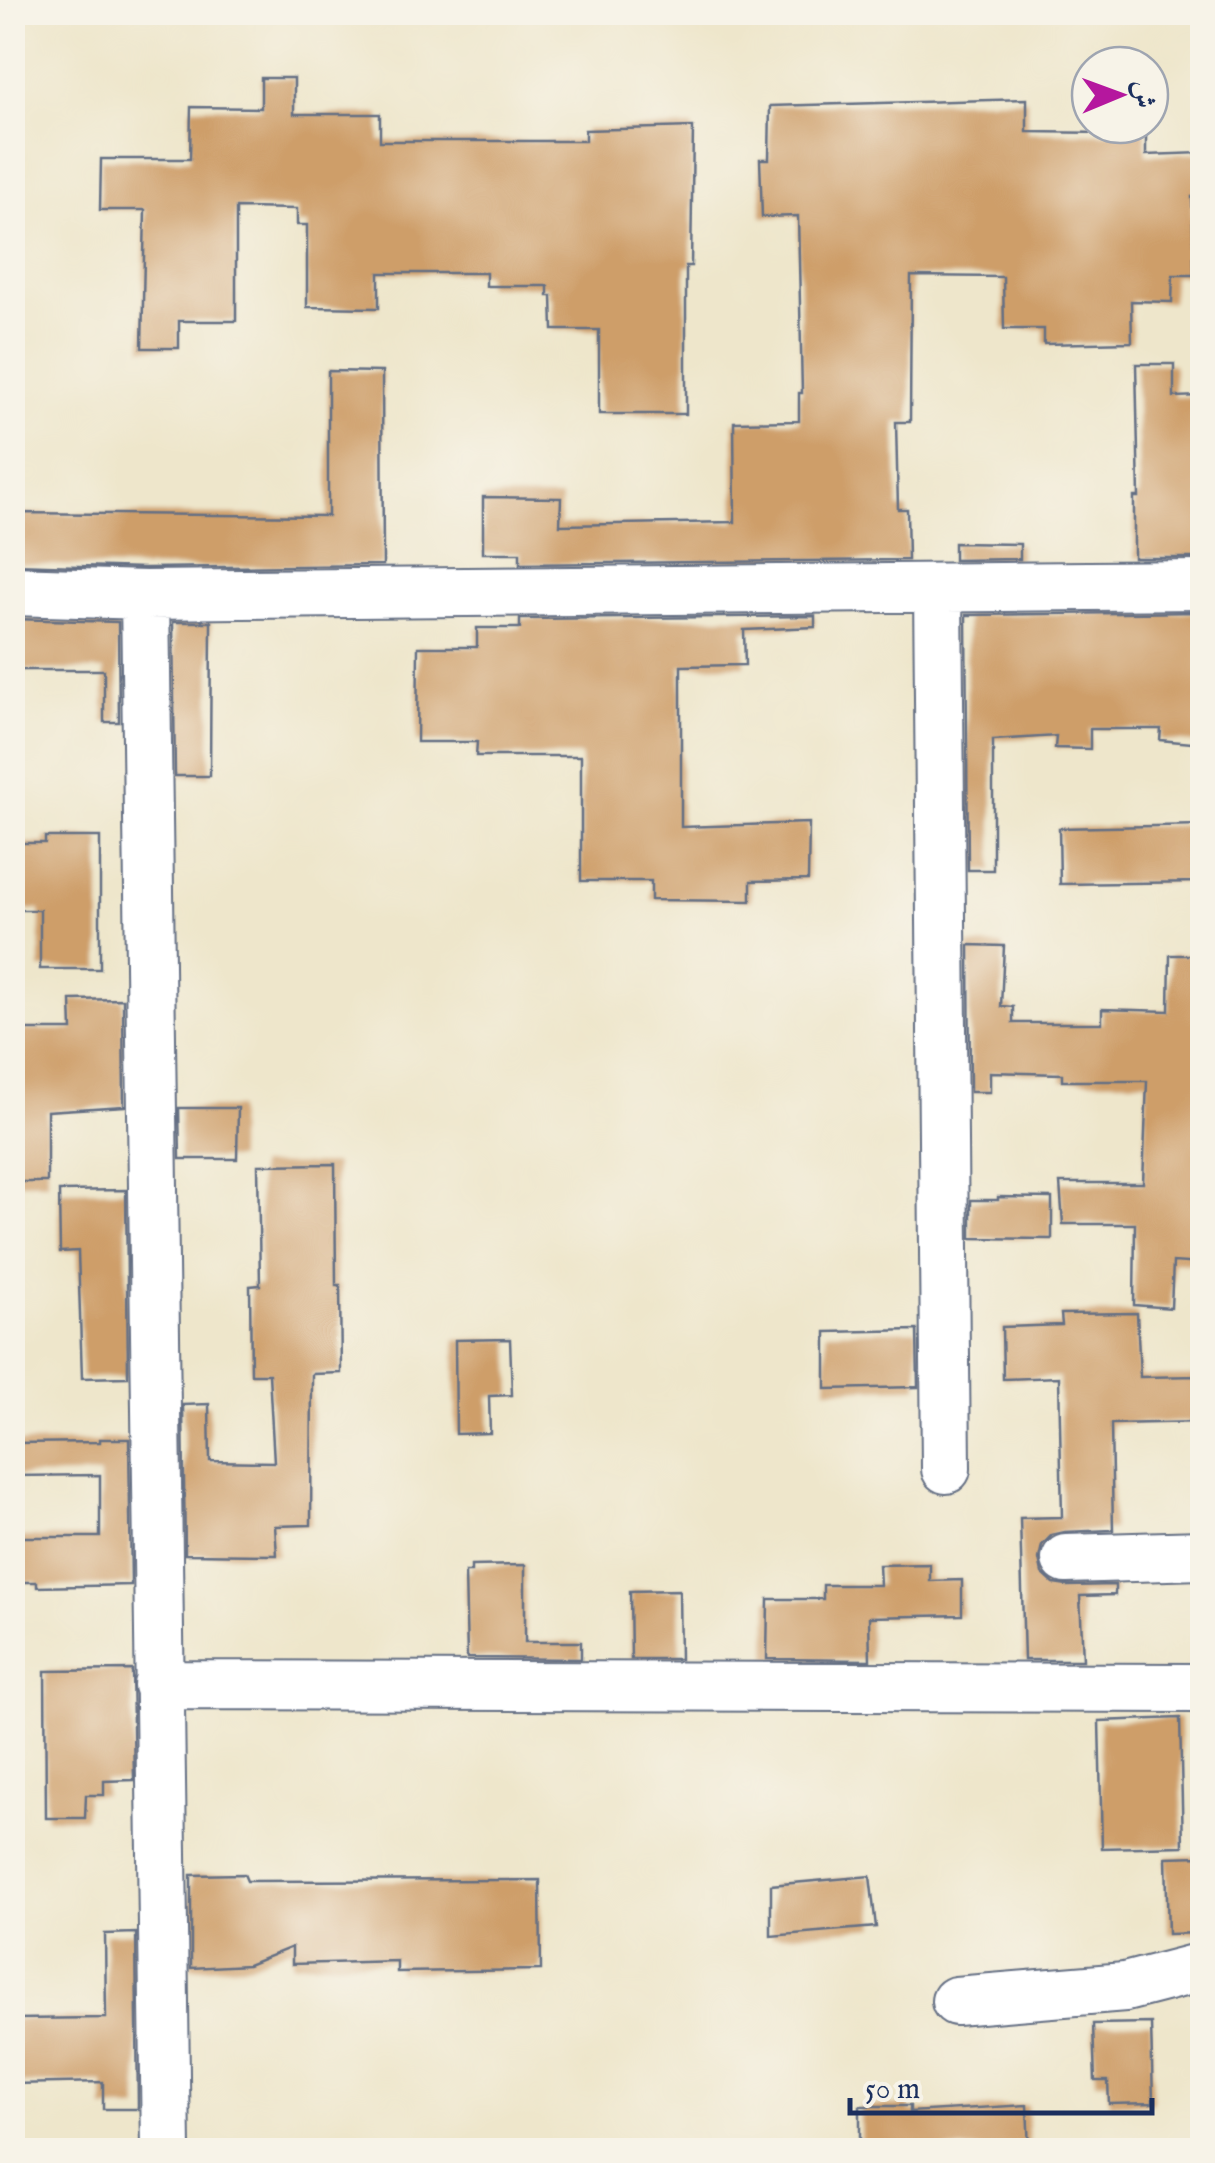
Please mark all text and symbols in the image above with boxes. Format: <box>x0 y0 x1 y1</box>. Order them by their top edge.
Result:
north arrow <box>1070 45 1170 145</box>
text: ش <box>1125 80 1160 109</box>
scale bar <box>850 2053 1152 2115</box>
text: 50 m <box>865 2071 920 2109</box>

